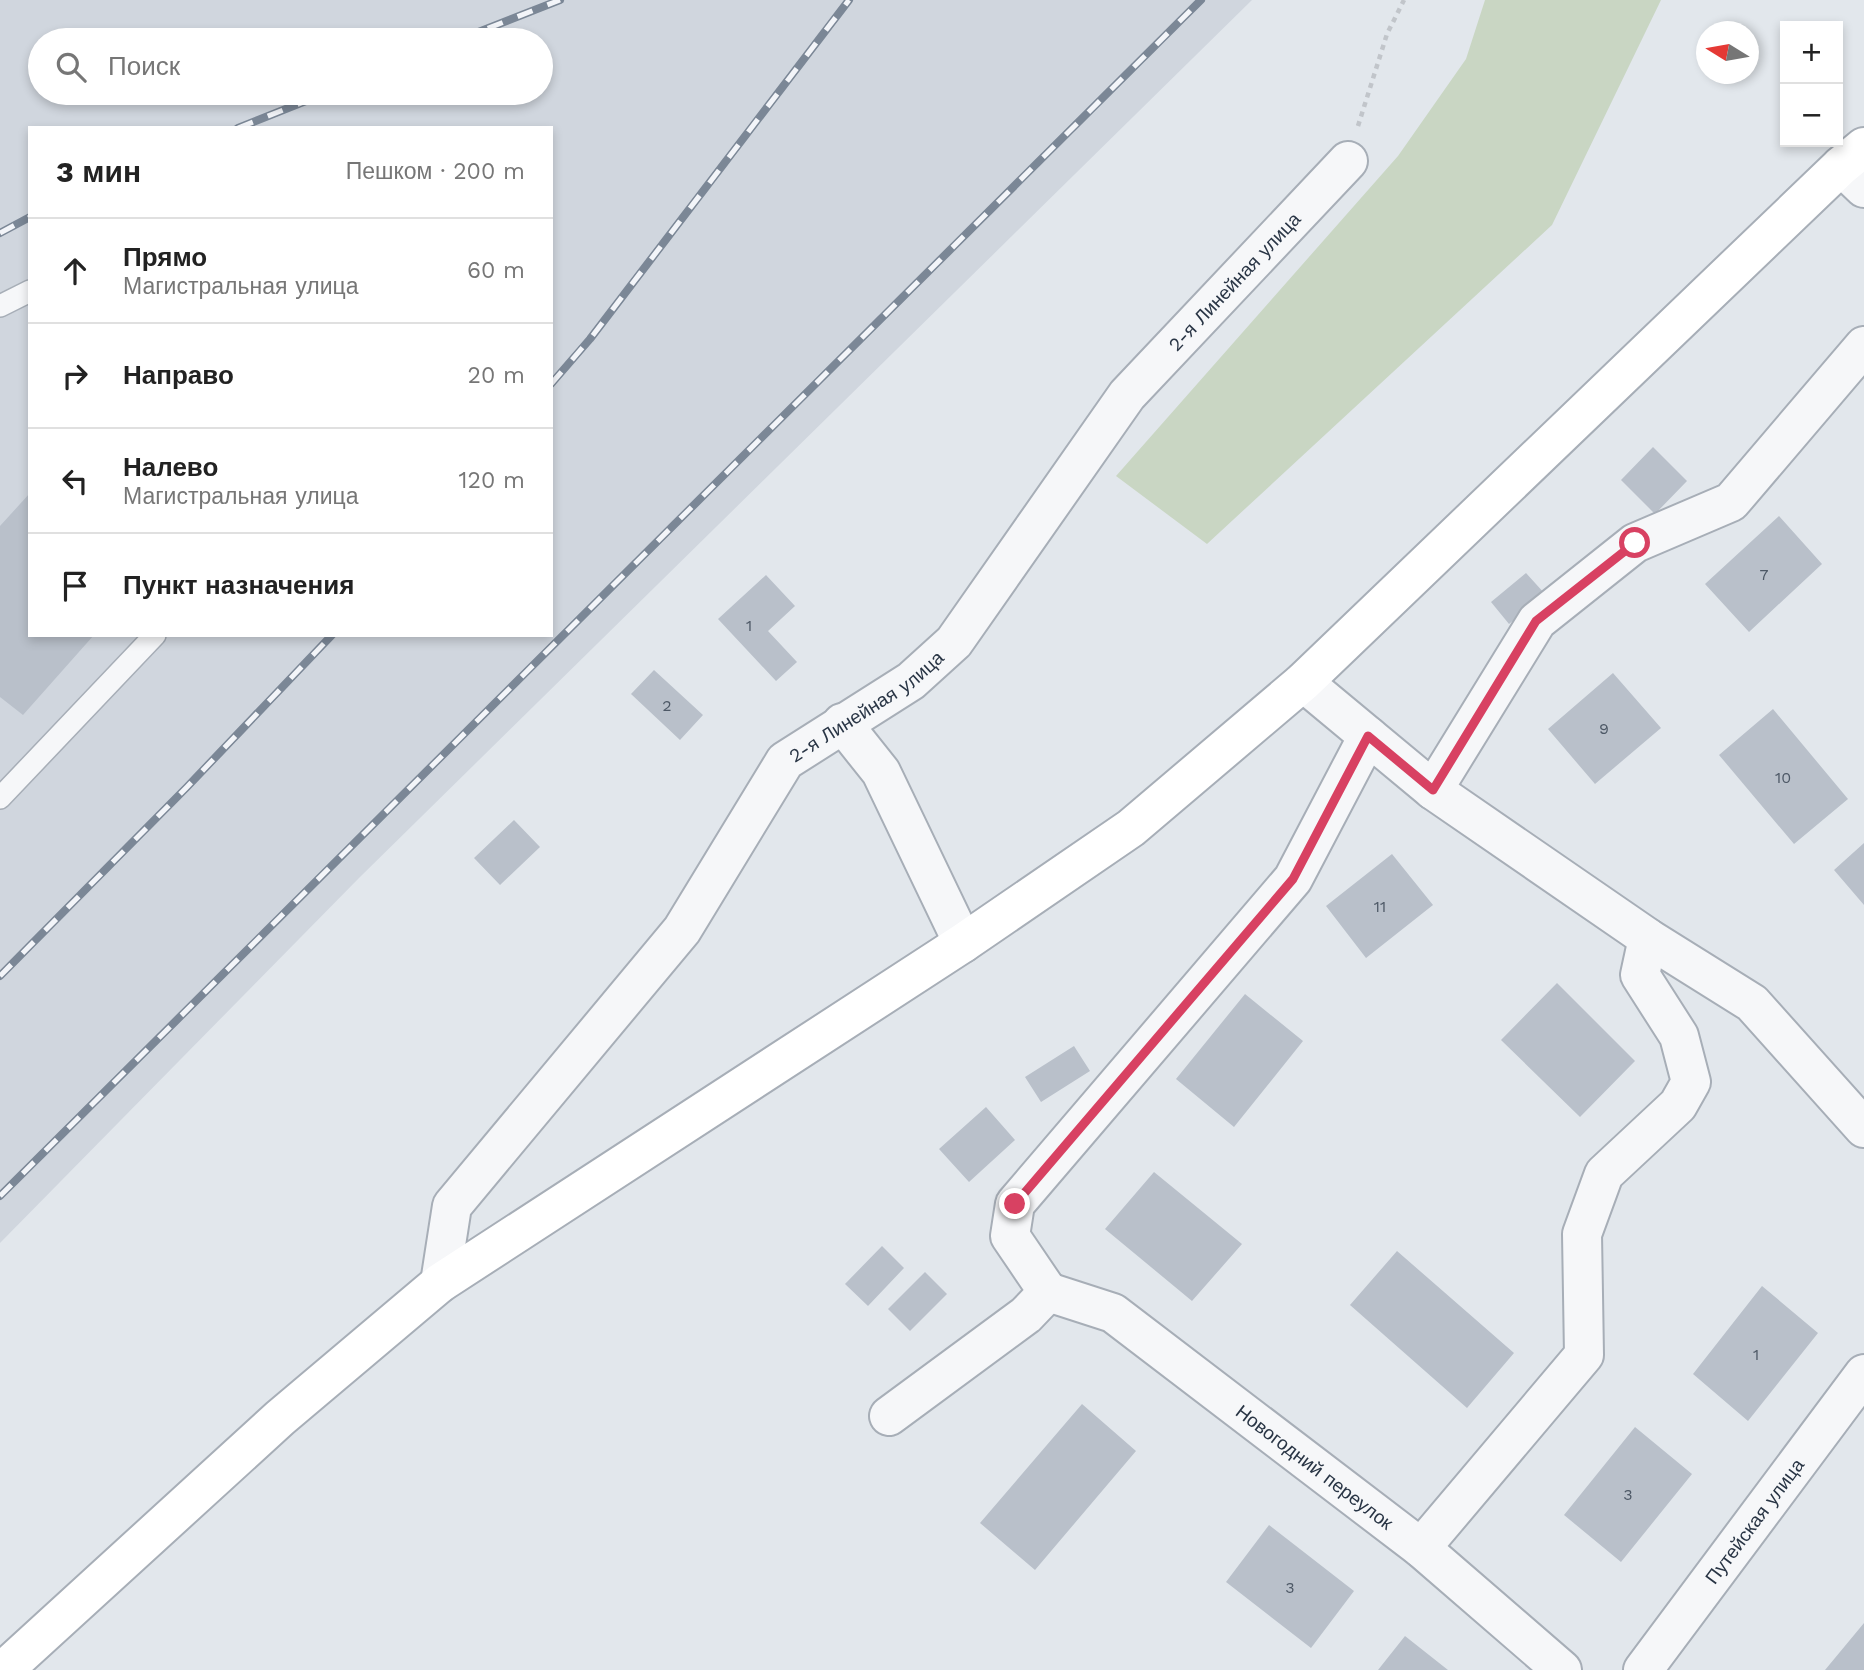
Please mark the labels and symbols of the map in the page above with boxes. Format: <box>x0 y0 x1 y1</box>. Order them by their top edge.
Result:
north arrow <box>1696 21 1759 84</box>
street label: 2-я Линейная улица <box>1163 207 1305 356</box>
route start <box>1619 527 1650 558</box>
house number: 7 <box>1760 565 1769 584</box>
house number: 1 <box>746 616 752 635</box>
street label: 2-я Линейная улица <box>785 646 948 767</box>
house number: 2 <box>662 696 672 715</box>
house number: 9 <box>1599 719 1609 738</box>
house number: 10 <box>1775 768 1791 787</box>
house number: 11 <box>1374 897 1386 916</box>
route end <box>999 1188 1030 1219</box>
house number: 1 <box>1753 1345 1759 1364</box>
street label: Новогодний переулок <box>1231 1400 1398 1535</box>
street label: Путейская улица <box>1700 1453 1809 1588</box>
house number: 3 <box>1623 1485 1633 1504</box>
house number: 3 <box>1285 1578 1295 1597</box>

